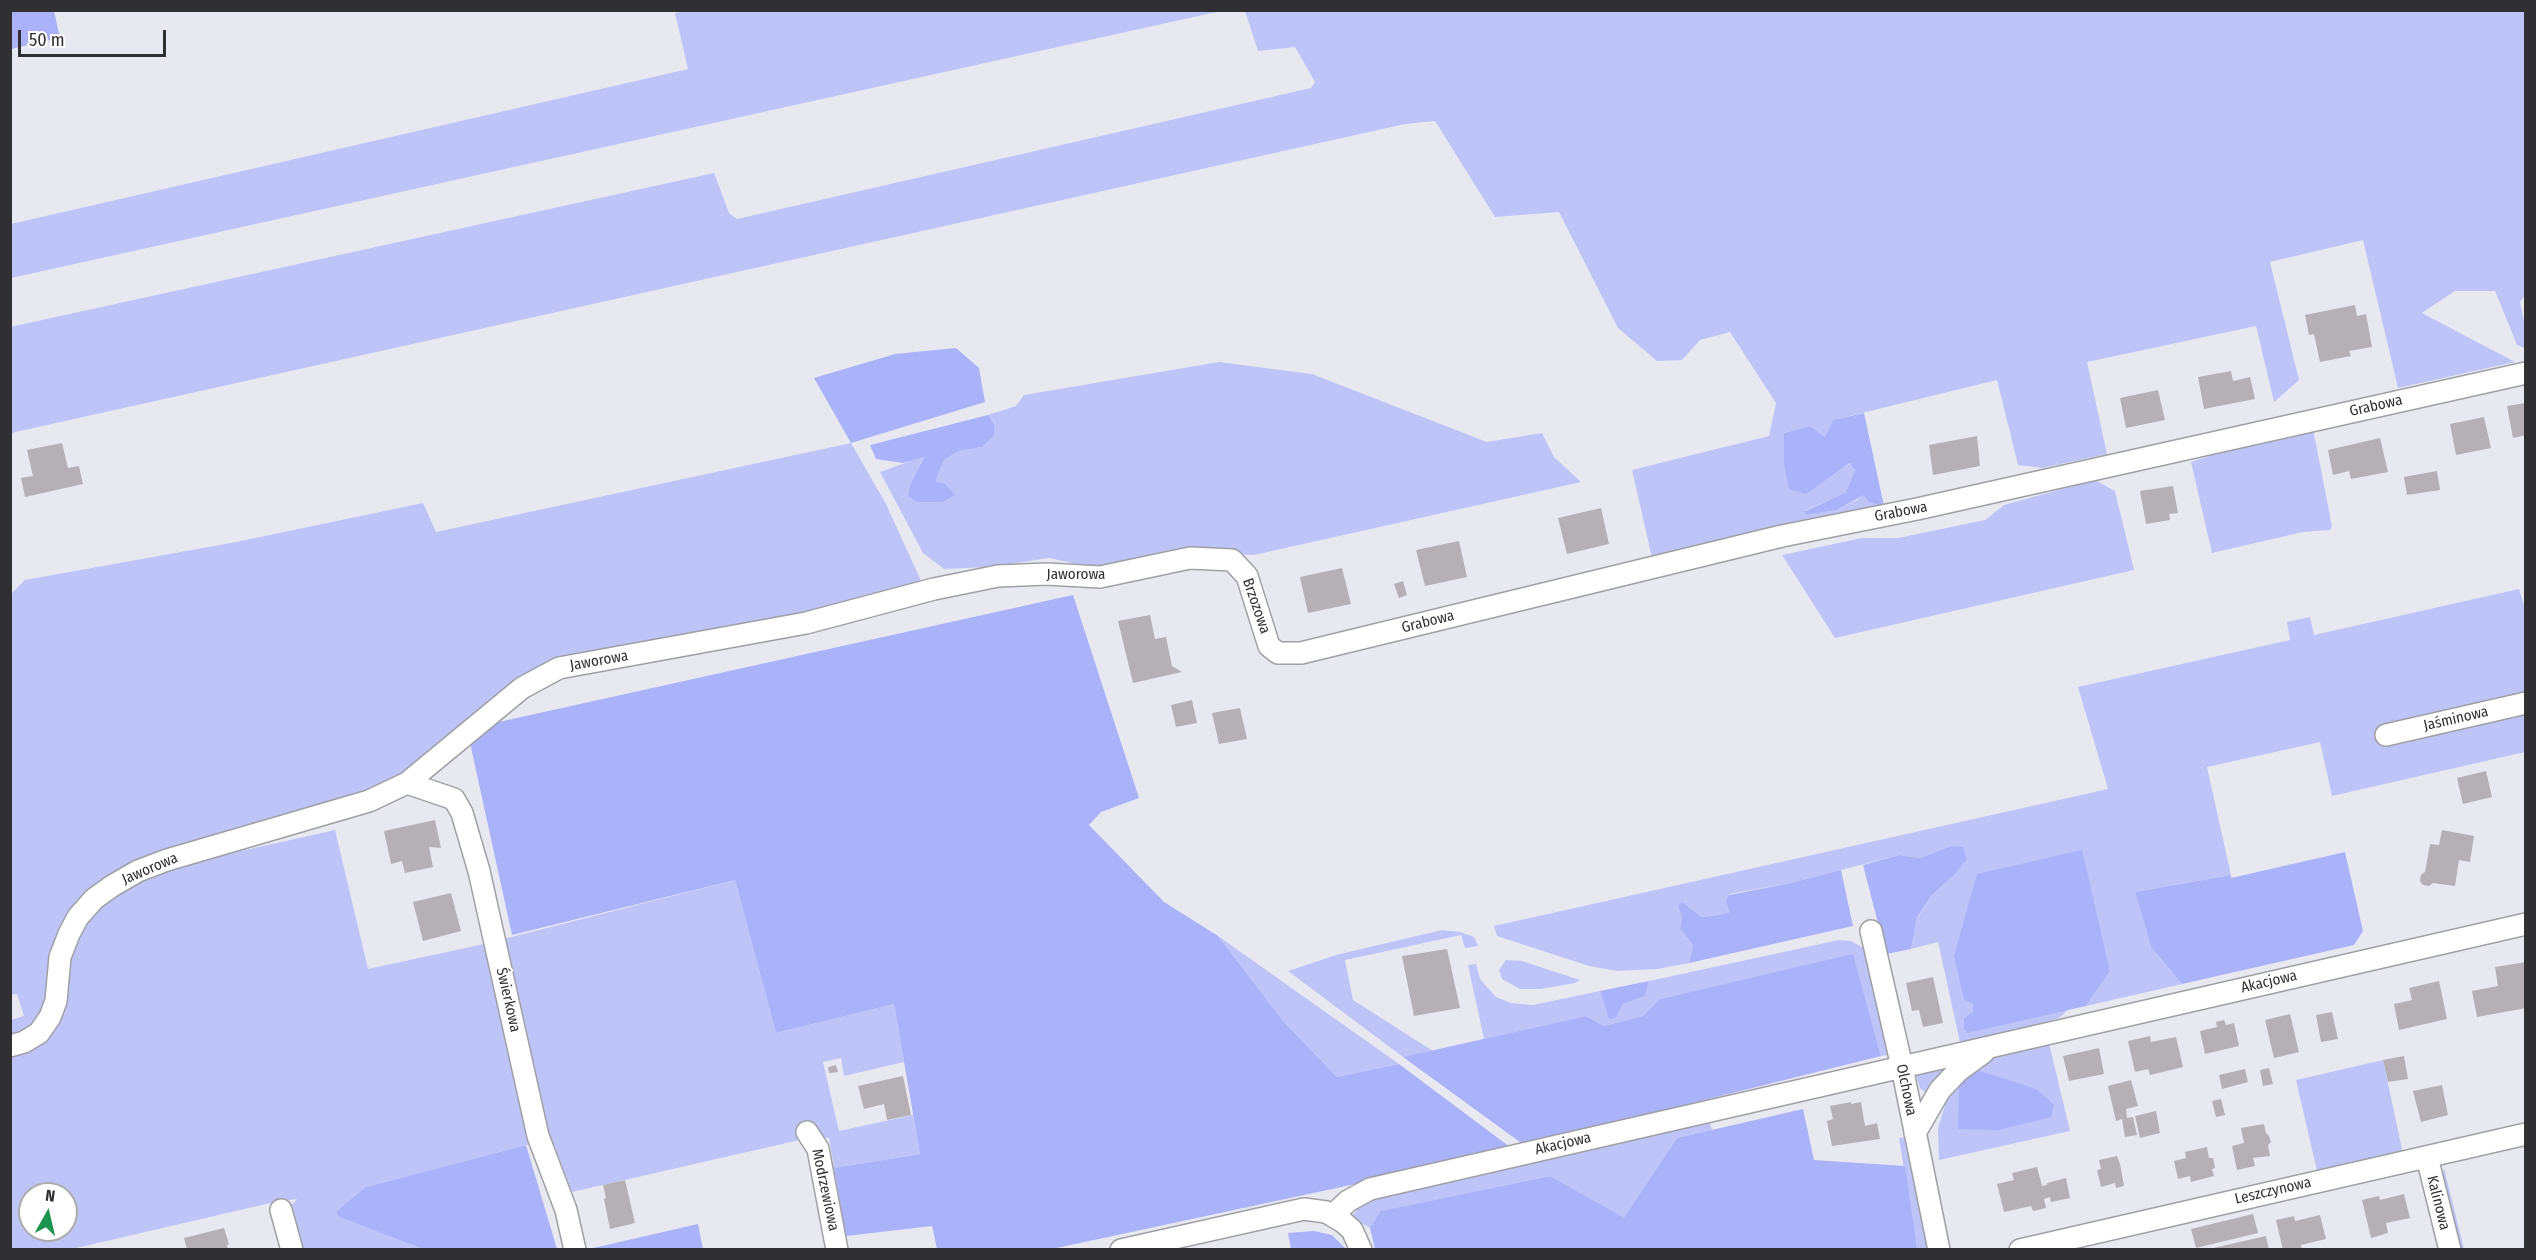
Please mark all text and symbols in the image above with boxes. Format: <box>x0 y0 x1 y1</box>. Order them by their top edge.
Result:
scale bar <box>21 18 170 56</box>
text: 50 m <box>29 29 65 51</box>
street label: Grabowa <box>2348 391 2404 421</box>
street label: Grabowa <box>1873 498 1929 526</box>
street label: Jaworowa <box>1047 566 1105 584</box>
street label: Brzozowa <box>1238 576 1274 636</box>
street label: Grabowa <box>1400 607 1456 637</box>
street label: Jaworowa <box>568 647 630 675</box>
street label: Jaśminowa <box>2422 703 2490 735</box>
street label: Jaworowa <box>119 849 181 889</box>
street label: Świerkowa <box>492 966 524 1034</box>
street label: Akacjowa <box>2239 967 2299 997</box>
street label: Olchowa <box>1892 1062 1920 1118</box>
street label: Akacjowa <box>1533 1129 1593 1159</box>
street label: Modrzewiowa <box>808 1147 842 1233</box>
street label: Leszczynowa <box>2233 1173 2313 1209</box>
street label: Kalinowa <box>2423 1174 2453 1232</box>
north arrow <box>18 1182 78 1242</box>
text: N <box>44 1186 56 1206</box>

